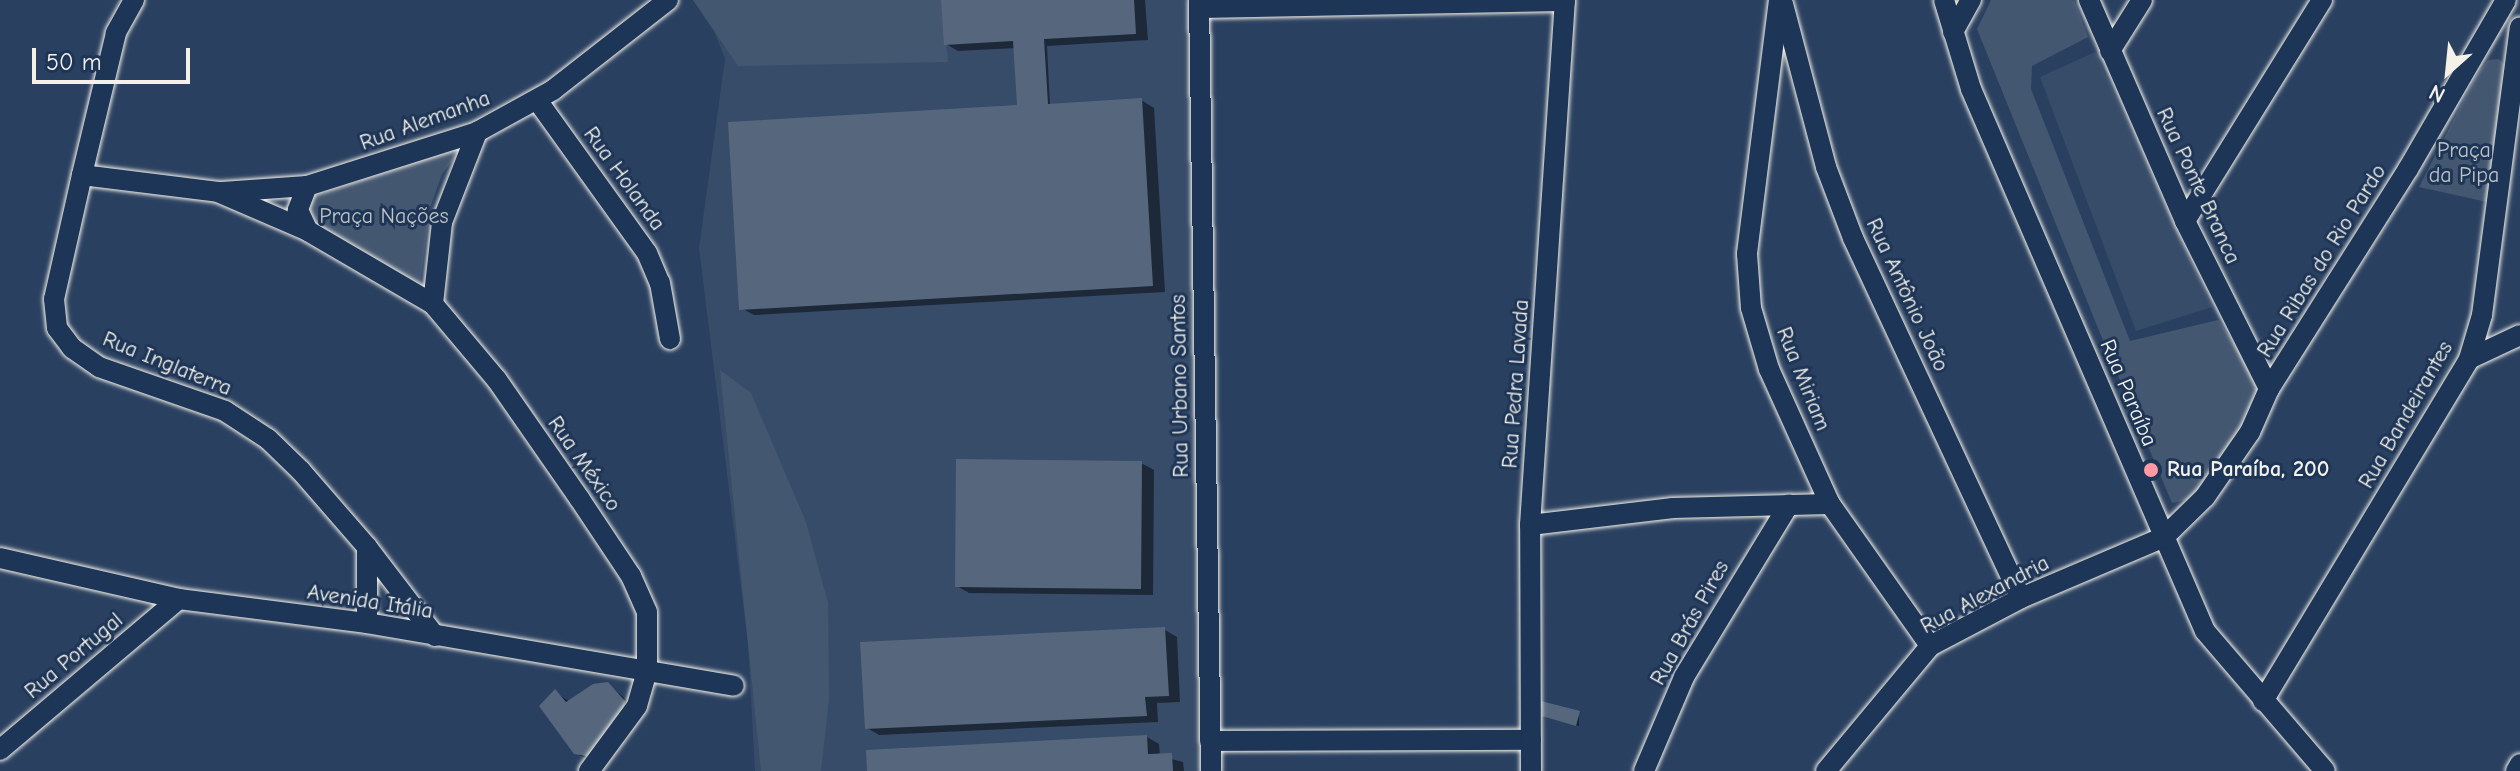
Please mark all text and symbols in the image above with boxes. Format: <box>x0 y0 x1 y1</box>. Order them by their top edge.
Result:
scale bar <box>36 32 194 82</box>
north arrow <box>2408 32 2488 112</box>
text: 50 m <box>46 48 102 76</box>
text: N <box>2425 79 2449 108</box>
street label: Rua Alemanha <box>356 85 494 157</box>
street label: Rua Ponte Branca <box>2150 104 2246 268</box>
street label: Rua Holanda <box>577 122 671 236</box>
park label: Praça da Pipa <box>2429 137 2499 188</box>
street label: Rua Ribas do Rio Pardo <box>2252 160 2392 362</box>
park label: Praça Nações <box>319 204 449 230</box>
street label: Rua Antônio João <box>1860 214 1954 376</box>
street label: Rua Urbano Santos <box>1165 294 1195 478</box>
street label: Rua Pedra Lavada <box>1497 299 1535 469</box>
street label: Rua Miriam <box>1770 323 1836 435</box>
street label: Rua Inglaterra <box>99 326 235 402</box>
street label: Rua Paraíba <box>2094 336 2162 450</box>
street label: Rua Bandeirantes <box>2353 337 2459 493</box>
street label: Rua México <box>542 411 626 517</box>
place label: Rua Paraíba, 200 <box>2167 457 2329 483</box>
marker: Rua Paraíba, 200 <box>2142 461 2160 479</box>
street label: Rua Alexandria <box>1916 550 2054 640</box>
street label: Rua Brás Pires <box>1645 556 1735 690</box>
street label: Avenida Itália <box>305 579 435 625</box>
street label: Rua Portugal <box>19 607 129 705</box>

